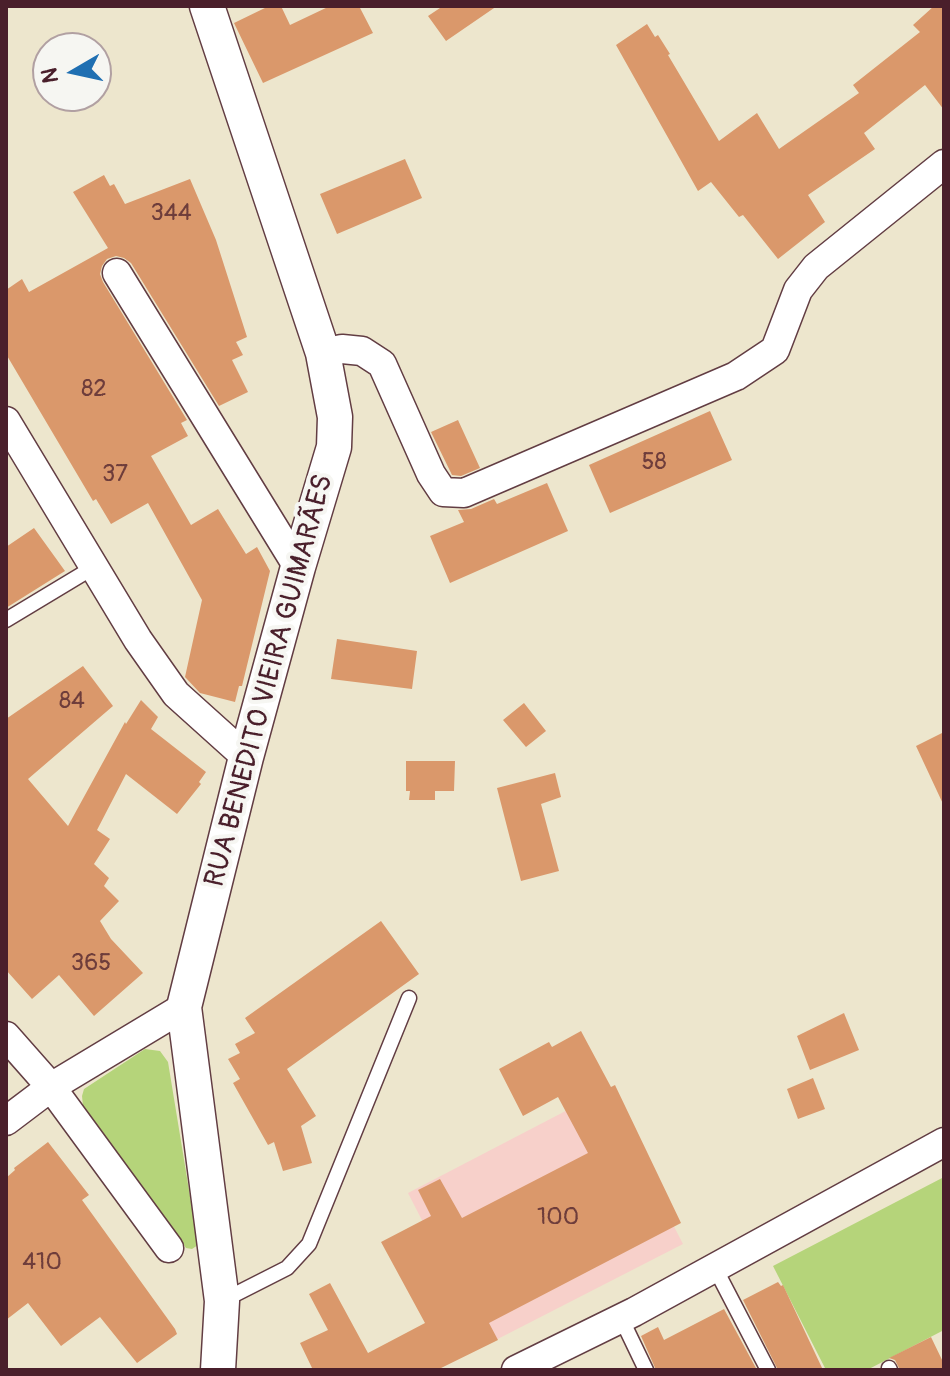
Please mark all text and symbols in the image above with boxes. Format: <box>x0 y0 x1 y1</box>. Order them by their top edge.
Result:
north arrow <box>32 32 112 112</box>
text: N <box>35 66 65 85</box>
house number: 344 <box>150 200 192 228</box>
house number: 82 <box>81 376 107 404</box>
house number: 58 <box>641 449 667 477</box>
house number: 37 <box>102 461 128 489</box>
street label: RUA BENEDITO VIEIRA GUIMARÃES <box>199 471 341 891</box>
house number: 84 <box>59 688 85 716</box>
house number: 365 <box>71 950 111 978</box>
house number: 100 <box>537 1204 579 1232</box>
house number: 410 <box>22 1249 62 1277</box>

